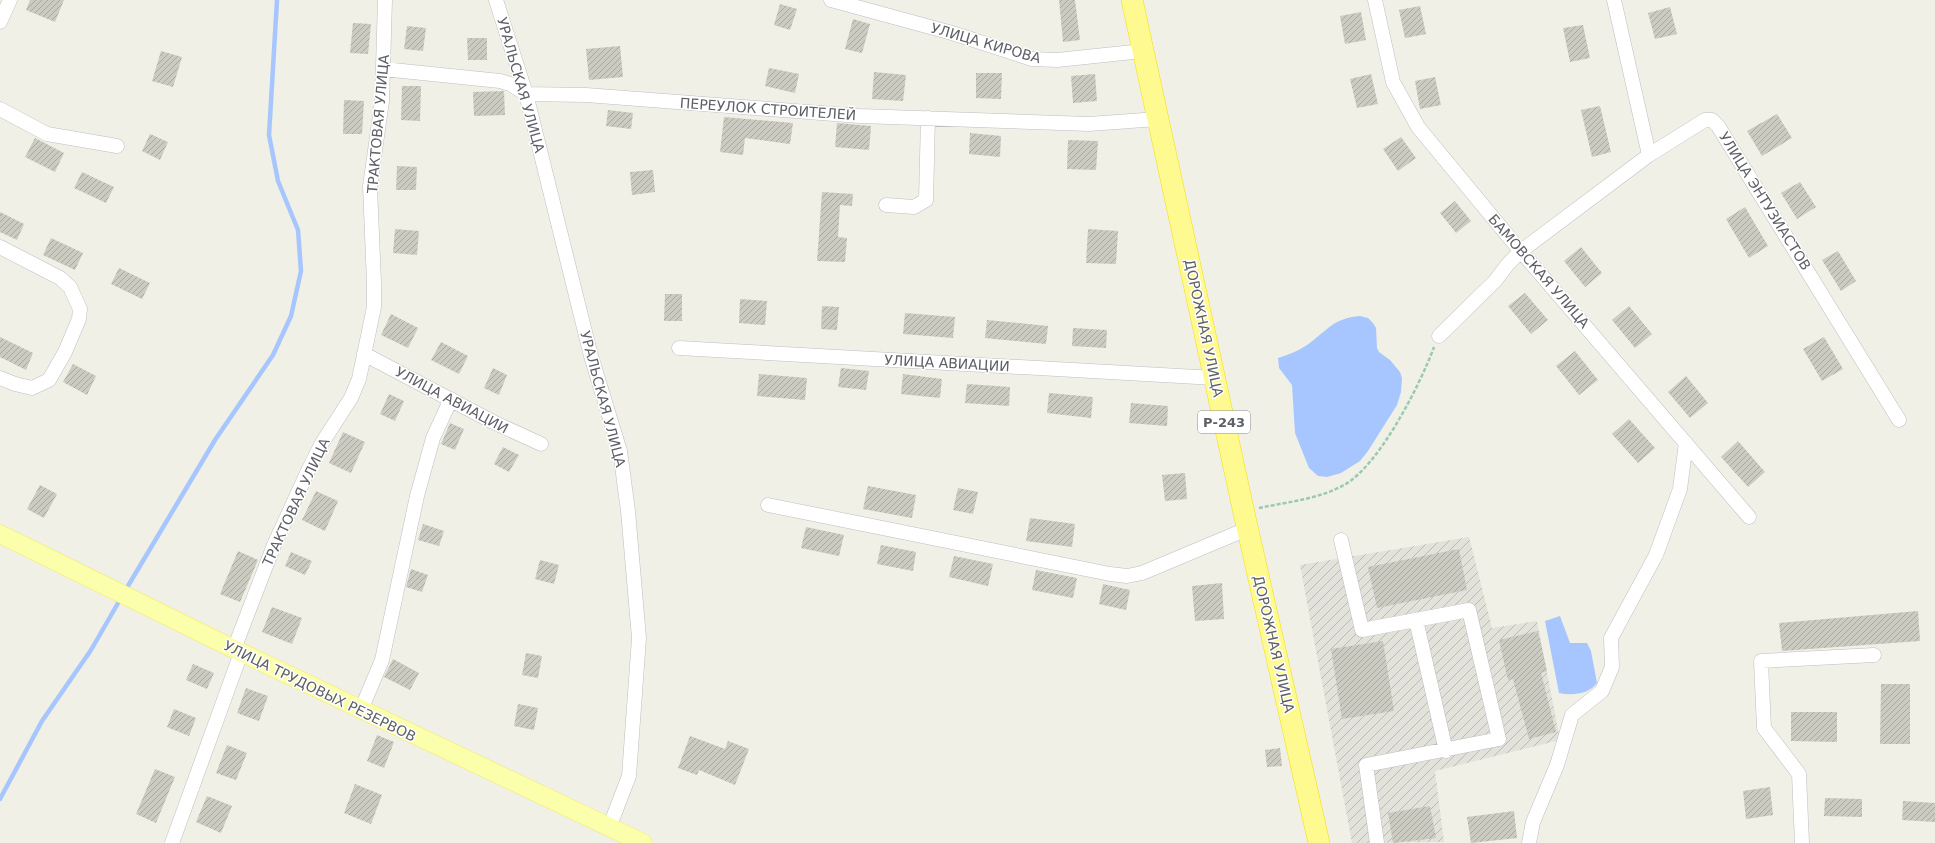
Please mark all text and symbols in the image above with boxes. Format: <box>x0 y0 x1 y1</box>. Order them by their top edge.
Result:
street label: УРАЛЬСКАЯ УЛИЦА <box>494 15 548 155</box>
street label: УЛИЦА КИРОВА <box>929 20 1043 66</box>
street label: ТРАКТОВАЯ УЛИЦА <box>364 53 392 195</box>
street label: ПЕРЕУЛОК СТРОИТЕЛЕЙ <box>679 94 857 123</box>
street label: УЛИЦА ЭНТУЗИАСТОВ <box>1716 129 1814 273</box>
street label: БАМОВСКАЯ УЛИЦА <box>1485 211 1593 331</box>
street label: ДОРОЖНАЯ УЛИЦА <box>1182 257 1227 399</box>
street label: УРАЛЬСКАЯ УЛИЦА <box>577 329 629 469</box>
street label: УЛИЦА АВИАЦИИ <box>884 352 1010 374</box>
street label: УЛИЦА АВИАЦИИ <box>393 363 511 437</box>
road number: Р-243 <box>1198 411 1250 433</box>
street label: ТРАКТОВАЯ УЛИЦА <box>259 435 333 569</box>
street label: ДОРОЖНАЯ УЛИЦА <box>1250 574 1298 715</box>
street label: УЛИЦА ТРУДОВЫХ РЕЗЕРВОВ <box>221 637 419 745</box>

